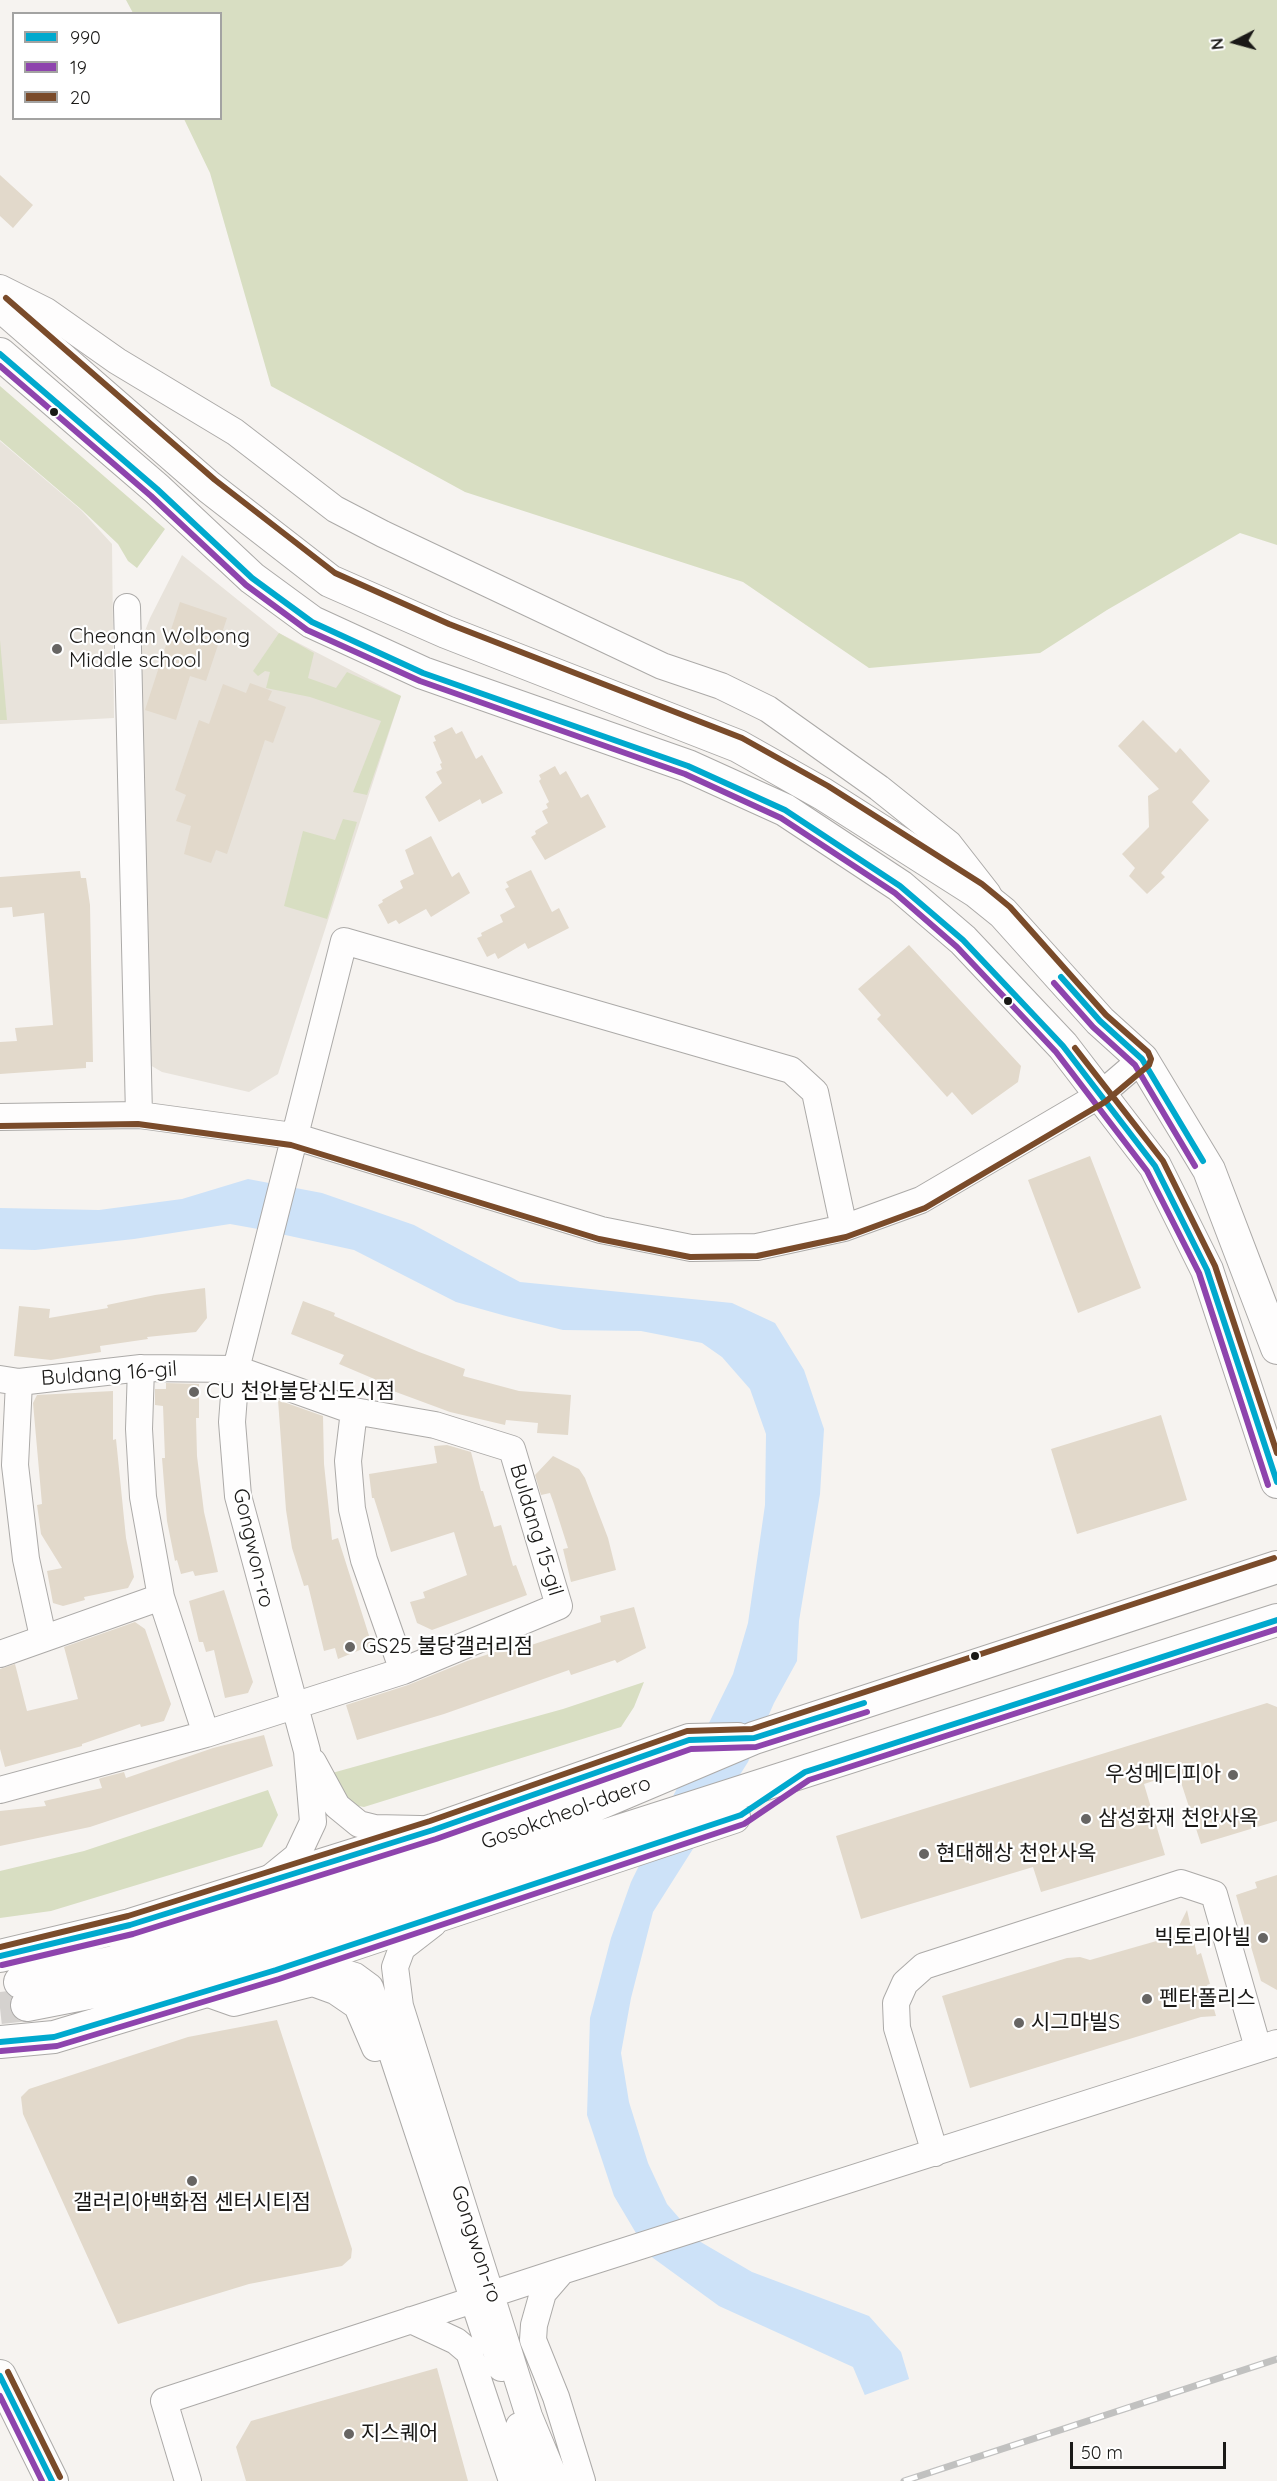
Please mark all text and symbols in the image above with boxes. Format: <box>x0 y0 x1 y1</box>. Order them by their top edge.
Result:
legend <box>12 12 222 120</box>
north arrow <box>1205 12 1265 72</box>
text: 990 <box>70 26 101 49</box>
text: N <box>1207 37 1228 51</box>
text: 19 <box>70 56 87 79</box>
text: 20 <box>70 86 91 109</box>
unlabelled marker <box>48 406 60 418</box>
place label: Cheonan Wolbong Middle school <box>69 624 250 674</box>
marker: Cheonan Wolbong Middle school <box>50 642 64 656</box>
unlabelled marker <box>1002 995 1014 1007</box>
street label: Buldang 16-gil <box>40 1357 178 1391</box>
place label: CU 천안불당신도시점 <box>206 1379 395 1405</box>
marker: CU 천안불당신도시점 <box>187 1385 201 1399</box>
street label: Buldang 15-gil <box>504 1461 568 1599</box>
street label: Gongwon-ro <box>227 1486 279 1610</box>
place label: GS25 불당갤러리점 <box>362 1634 533 1660</box>
marker: GS25 불당갤러리점 <box>343 1640 357 1654</box>
unlabelled marker <box>969 1650 981 1662</box>
place label: 우성메디피아 <box>1105 1762 1221 1788</box>
marker: 우성메디피아 <box>1226 1768 1240 1782</box>
street label: Gosokcheol-daero <box>478 1771 654 1855</box>
place label: 삼성화재 천안사옥 <box>1098 1806 1258 1832</box>
marker: 삼성화재 천안사옥 <box>1079 1812 1093 1826</box>
place label: 현대해상 천안사옥 <box>936 1841 1096 1867</box>
marker: 현대해상 천안사옥 <box>917 1847 931 1861</box>
place label: 빅토리아빌 <box>1154 1925 1251 1951</box>
marker: 빅토리아빌 <box>1256 1931 1270 1945</box>
place label: 펜타폴리스 <box>1159 1986 1256 2012</box>
marker: 펜타폴리스 <box>1140 1992 1154 2006</box>
place label: 시그마빌S <box>1031 2010 1120 2036</box>
marker: 시그마빌S <box>1012 2016 1026 2030</box>
marker: 갤러리아백화점 센터시티점 <box>185 2174 199 2188</box>
street label: Gongwon-ro <box>445 2182 507 2306</box>
place label: 갤러리아백화점 센터시티점 <box>73 2190 311 2216</box>
place label: 지스퀘어 <box>361 2421 438 2447</box>
marker: 지스퀘어 <box>342 2427 356 2441</box>
scale bar <box>1073 2430 1229 2468</box>
text: 50 m <box>1081 2441 1123 2464</box>

